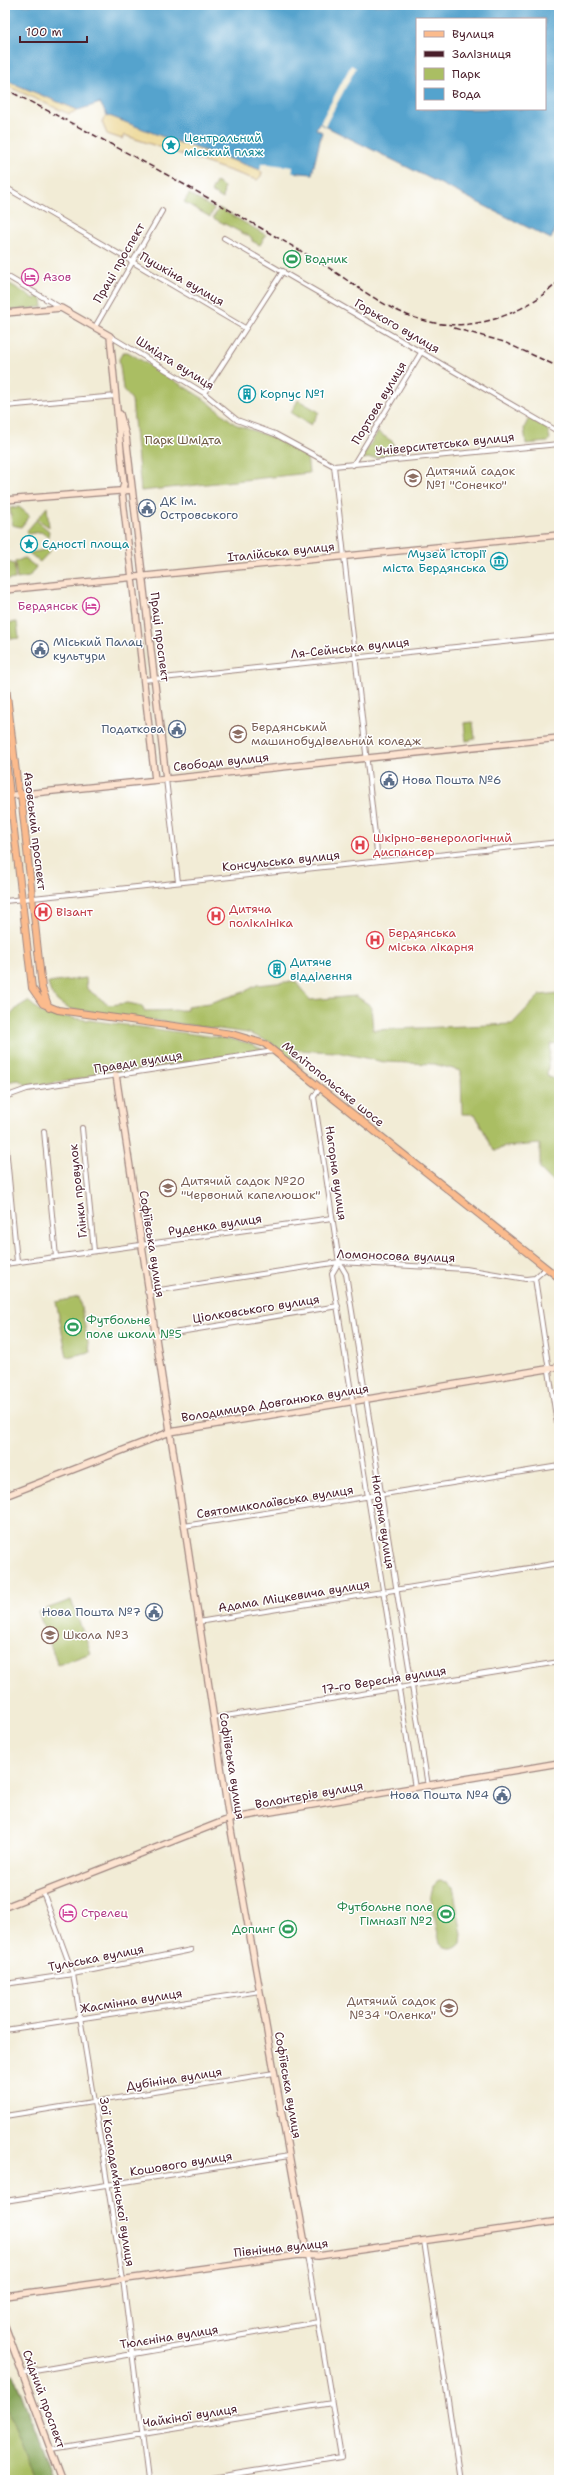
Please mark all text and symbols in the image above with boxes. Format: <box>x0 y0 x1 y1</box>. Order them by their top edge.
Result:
scale bar <box>20 18 87 44</box>
legend <box>416 18 546 110</box>
text: 100 m <box>26 24 62 40</box>
text: Вулиця <box>452 26 494 42</box>
text: Залізниця <box>452 46 511 62</box>
text: Парк <box>452 66 481 82</box>
text: Вода <box>452 86 481 102</box>
place label: Центральний міський пляж <box>184 130 263 160</box>
place icon: Центральний міський пляж <box>161 135 181 155</box>
street label: Праці проспект <box>90 219 149 306</box>
street label: Пушкіна вулиця <box>137 248 227 310</box>
sports icon: Водник <box>282 249 302 269</box>
place label: Водник <box>305 251 348 267</box>
hotel icon: Азов <box>20 267 40 287</box>
place label: Азов <box>43 269 71 285</box>
street label: Горького вулиця <box>351 295 443 357</box>
street label: Шмідта вулиця <box>133 332 217 394</box>
street label: Портова вулиця <box>348 358 410 448</box>
building icon: Корпус №1 <box>237 384 257 404</box>
place label: Корпус №1 <box>260 386 325 402</box>
street label: Університетська вулиця <box>375 429 515 459</box>
park label: Парк Шмідта <box>145 432 222 448</box>
place label: Дитячий садок №1 "Сонечко" <box>426 463 516 493</box>
school or university icon: Дитячий садок №1 "Сонечко" <box>403 468 423 488</box>
place label: ДК ім. Островського <box>160 493 238 523</box>
public building icon: ДК ім. Островського <box>137 498 157 518</box>
place icon: Єдності площа <box>19 534 39 554</box>
place label: Єдності площа <box>42 536 130 552</box>
street label: Італійська вулиця <box>227 538 335 566</box>
place label: Музей історії міста Бердянська <box>383 546 487 576</box>
museum icon: Музей історії міста Бердянська <box>489 551 509 571</box>
street label: Праці проспект <box>147 591 174 684</box>
hotel icon: Бердянськ <box>81 596 101 616</box>
place label: Бердянськ <box>17 598 79 614</box>
place label: Міський Палац культури <box>53 634 143 664</box>
street label: Ля-Сейнська вулиця <box>290 634 410 662</box>
public building icon: Міський Палац культури <box>30 639 50 659</box>
public building icon: Податкова <box>167 719 187 739</box>
place label: Бердянський машинобудівельний коледж <box>251 719 421 749</box>
place label: Податкова <box>101 721 165 737</box>
school or university icon: Бердянський машинобудівельний коледж <box>228 724 248 744</box>
street label: Свободи вулиця <box>172 749 270 775</box>
public building icon: Нова Пошта №6 <box>379 770 399 790</box>
street label: Азовський проспект <box>20 771 50 892</box>
place label: Нова Пошта №6 <box>402 772 501 788</box>
place label: Шкірно-венерологічний диспансер <box>373 830 512 860</box>
hospital icon: Шкірно-венерологічний диспансер <box>350 835 370 855</box>
street label: Консульська вулиця <box>221 847 341 875</box>
place label: Дитяча поліклініка <box>229 901 294 931</box>
hospital icon: Візант <box>33 902 53 922</box>
place label: Візант <box>56 904 94 920</box>
hospital icon: Дитяча поліклініка <box>206 906 226 926</box>
place label: Бердянська міська лікарня <box>388 925 474 955</box>
hospital icon: Бердянська міська лікарня <box>365 930 385 950</box>
place label: Дитяче відділення <box>290 954 352 984</box>
building icon: Дитяче відділення <box>267 959 287 979</box>
street label: Мелітопольське шосе <box>279 1038 388 1130</box>
street label: Правди вулиця <box>93 1047 183 1077</box>
street label: Нагорна вулиця <box>321 1125 351 1221</box>
street label: Глінки провулок <box>65 1143 91 1239</box>
place label: Дитячий садок №20 "Червоний капелюшок" <box>181 1173 321 1203</box>
school or university icon: Дитячий садок №20 "Червоний капелюшок" <box>158 1178 178 1198</box>
street label: Софіївська вулиця <box>136 1189 168 1299</box>
street label: Руденка вулиця <box>167 1211 263 1239</box>
street label: Ломоносова вулиця <box>336 1246 456 1266</box>
street label: Ціолковського вулиця <box>191 1291 321 1327</box>
place label: Футбольне поле школи №5 <box>86 1312 182 1342</box>
sports icon: Футбольне поле школи №5 <box>63 1317 83 1337</box>
street label: Володимира Довганюка вулиця <box>180 1380 370 1426</box>
street label: Нагорна вулиця <box>368 1474 398 1570</box>
street label: Святомиколаївська вулиця <box>195 1482 355 1522</box>
street label: Адама Міцкевича вулиця <box>217 1576 371 1616</box>
public building icon: Нова Пошта №7 <box>144 1602 164 1622</box>
place label: Нова Пошта №7 <box>42 1604 141 1620</box>
school or university icon: Школа №3 <box>40 1625 60 1645</box>
place label: Школа №3 <box>63 1627 129 1643</box>
street label: 17-го Вересня вулиця <box>321 1662 447 1698</box>
street label: Софіївська вулиця <box>216 1711 248 1821</box>
street label: Волонтерів вулиця <box>254 1778 364 1812</box>
public building icon: Нова Пошта №4 <box>492 1785 512 1805</box>
place label: Нова Пошта №4 <box>390 1787 489 1803</box>
place label: Футбольне поле Гімназії №2 <box>337 1899 433 1929</box>
hotel icon: Стрелец <box>58 1903 78 1923</box>
sports icon: Футбольне поле Гімназії №2 <box>436 1904 456 1924</box>
place label: Стрелец <box>81 1905 129 1921</box>
sports icon: Допинг <box>278 1919 298 1939</box>
place label: Допинг <box>232 1921 276 1937</box>
street label: Тульська вулиця <box>47 1941 145 1975</box>
street label: Жасмінна вулиця <box>79 1985 183 2017</box>
place label: Дитячий садок №34 "Оленка" <box>347 1993 437 2023</box>
school or university icon: Дитячий садок №34 "Оленка" <box>439 1998 459 2018</box>
street label: Софіївська вулиця <box>271 2030 305 2140</box>
street label: Дубініна вулиця <box>125 2064 223 2094</box>
street label: Зої Космодем’янської вулиця <box>96 2096 138 2268</box>
street label: Кошового вулиця <box>129 2148 233 2180</box>
street label: Північна вулиця <box>233 2235 329 2261</box>
street label: Тюлєніна вулиця <box>119 2321 219 2353</box>
street label: Східний проспект <box>19 2348 70 2451</box>
street label: Чайкіної вулиця <box>142 2401 238 2431</box>

